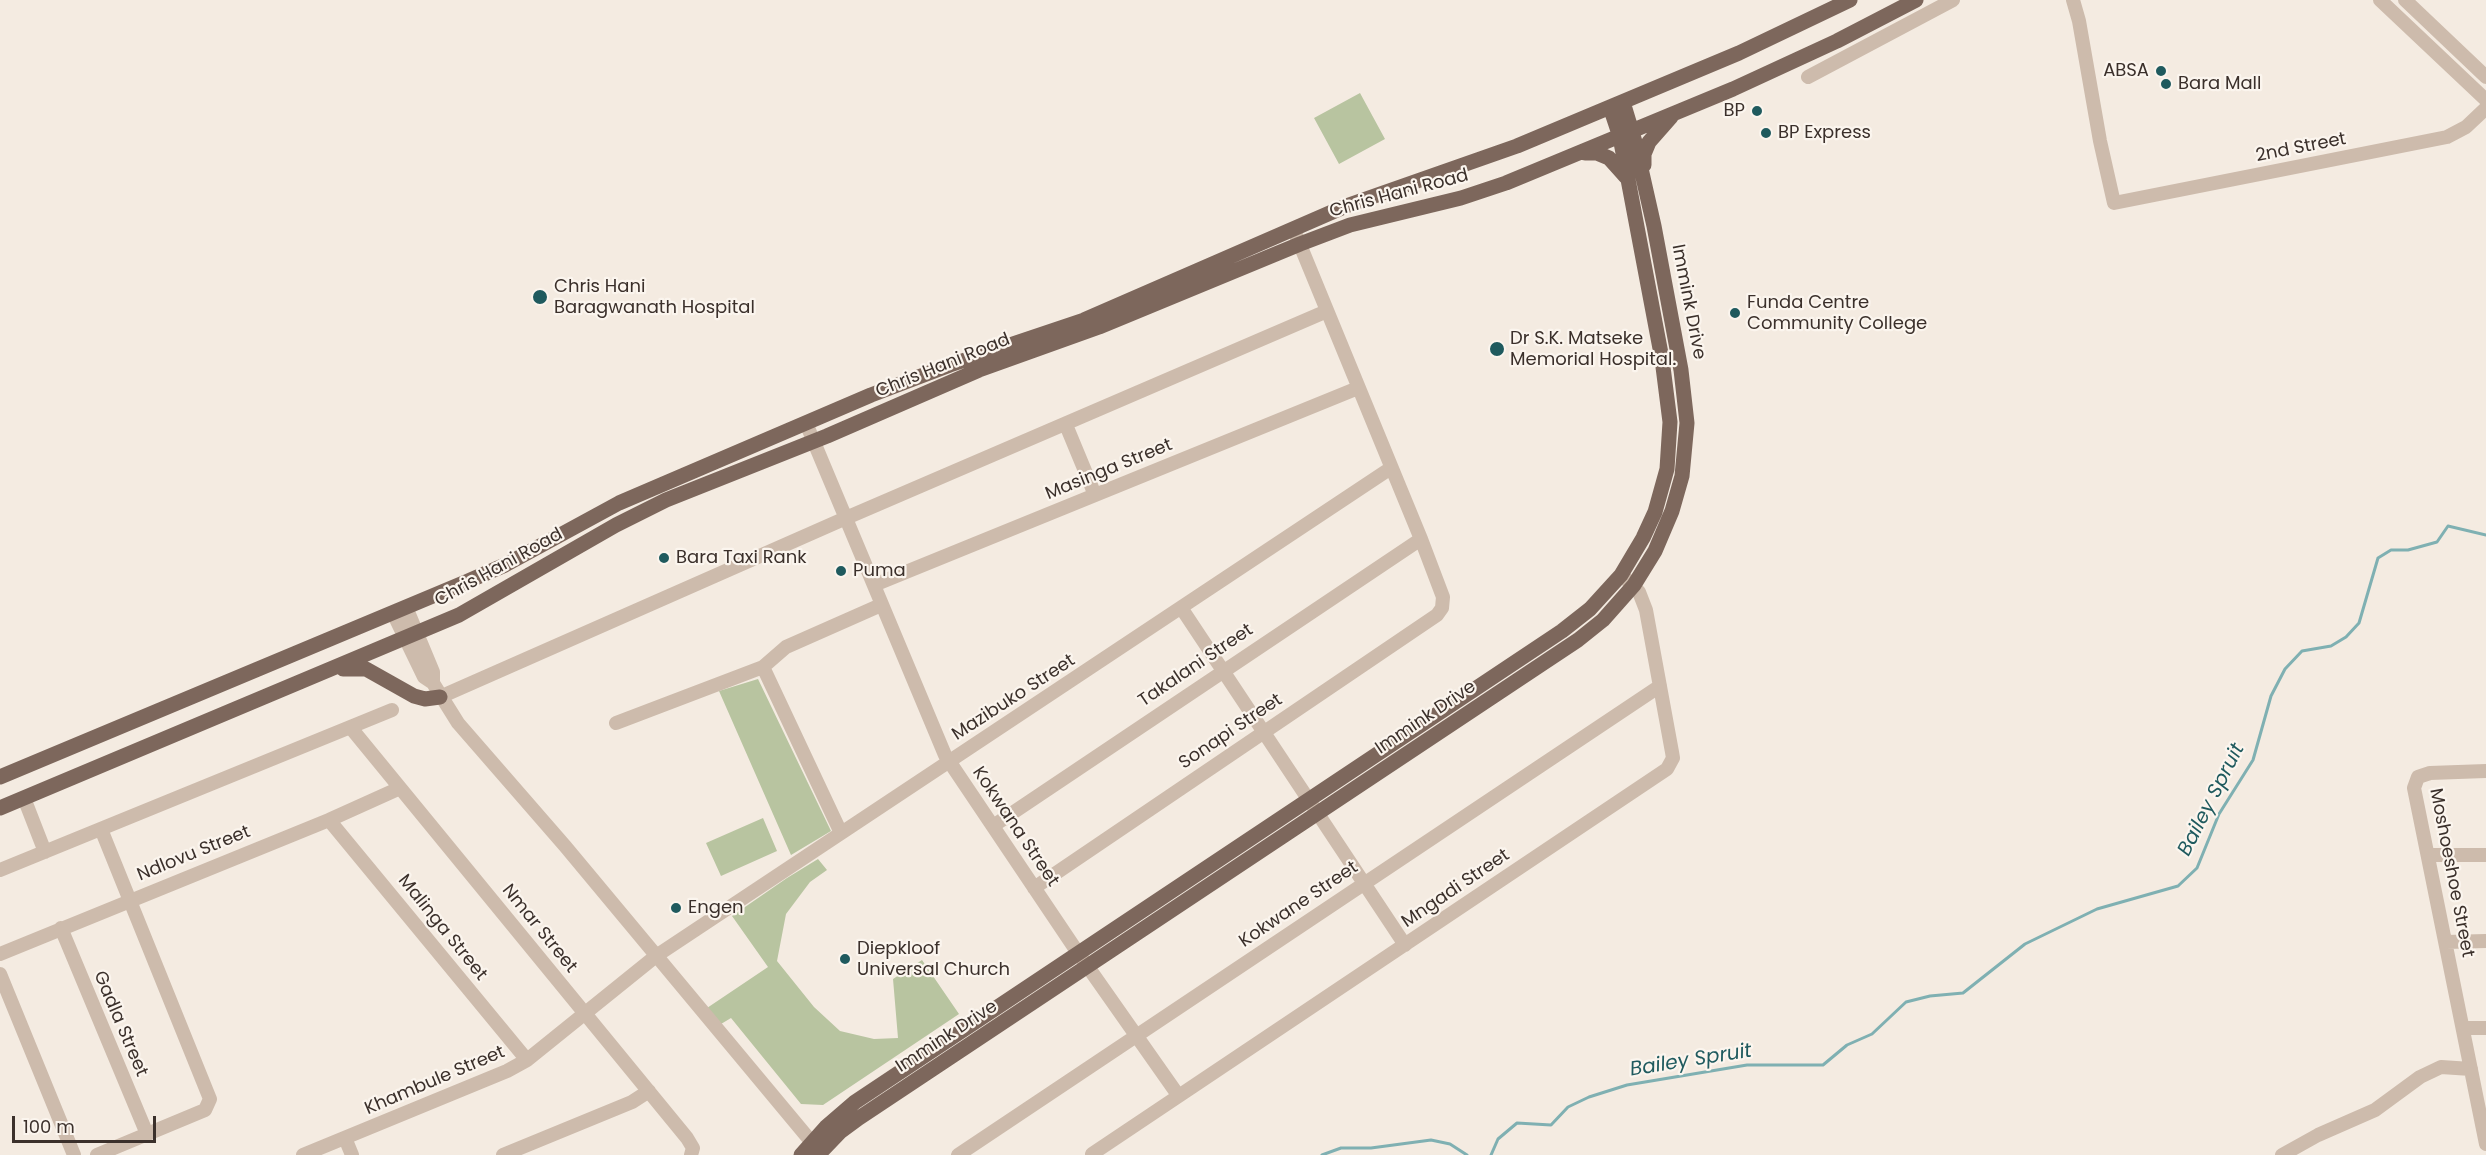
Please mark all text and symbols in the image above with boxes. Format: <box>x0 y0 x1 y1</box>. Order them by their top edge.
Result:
place label: ABSA <box>2103 60 2149 82</box>
marker: ABSA <box>2154 64 2168 78</box>
place label: Bara Mall <box>2178 73 2261 95</box>
marker: Bara Mall <box>2159 77 2173 91</box>
place label: BP <box>1724 100 1745 122</box>
marker: BP <box>1750 104 1764 118</box>
place label: BP Express <box>1778 122 1871 144</box>
marker: BP Express <box>1759 126 1773 140</box>
street label: 2nd Street <box>2254 129 2348 167</box>
street label: Chris Hani Road <box>1327 165 1471 223</box>
street label: Immink Drive <box>1666 243 1710 361</box>
place label: Chris Hani Baragwanath Hospital <box>554 276 755 318</box>
marker: Chris Hani Baragwanath Hospital <box>531 288 549 306</box>
place label: Funda Centre Community College <box>1747 292 1927 334</box>
marker: Funda Centre Community College <box>1728 306 1742 320</box>
place label: Dr S.K. Matseke Memorial Hospital. <box>1510 328 1676 370</box>
street label: Chris Hani Road <box>873 329 1013 403</box>
marker: Dr S.K. Matseke Memorial Hospital. <box>1488 340 1506 358</box>
street label: Masinga Street <box>1042 435 1176 505</box>
street label: Chris Hani Road <box>431 524 567 612</box>
place label: Bara Taxi Rank <box>676 547 807 569</box>
marker: Bara Taxi Rank <box>657 551 671 565</box>
place label: Puma <box>853 560 906 582</box>
marker: Puma <box>834 564 848 578</box>
street label: Takalani Street <box>1135 620 1257 712</box>
street label: Mazibuko Street <box>948 650 1080 746</box>
street label: Immink Drive <box>1372 676 1480 760</box>
street label: Sonapi Street <box>1175 690 1287 774</box>
water label: Bailey Spruit <box>2173 740 2251 860</box>
street label: Kokwana Street <box>967 763 1063 891</box>
street label: Moshoeshoe Street <box>2424 787 2478 959</box>
street label: Ndlovu Street <box>134 822 254 886</box>
street label: Mngadi Street <box>1398 845 1514 933</box>
street label: Kokwane Street <box>1235 857 1363 953</box>
street label: Malinga Street <box>393 871 491 985</box>
street label: Nmar Street <box>497 880 581 978</box>
place label: Engen <box>688 897 744 919</box>
marker: Engen <box>669 901 683 915</box>
place label: Diepkloof Universal Church <box>857 938 1010 980</box>
marker: Diepkloof Universal Church <box>838 952 852 966</box>
street label: Gadla Street <box>88 968 152 1080</box>
street label: Immink Drive <box>892 996 1002 1078</box>
water label: Bailey Spruit <box>1628 1040 1754 1082</box>
street label: Khambule Street <box>362 1042 508 1120</box>
scale bar <box>15 1104 159 1142</box>
text: 100 m <box>23 1114 75 1139</box>

